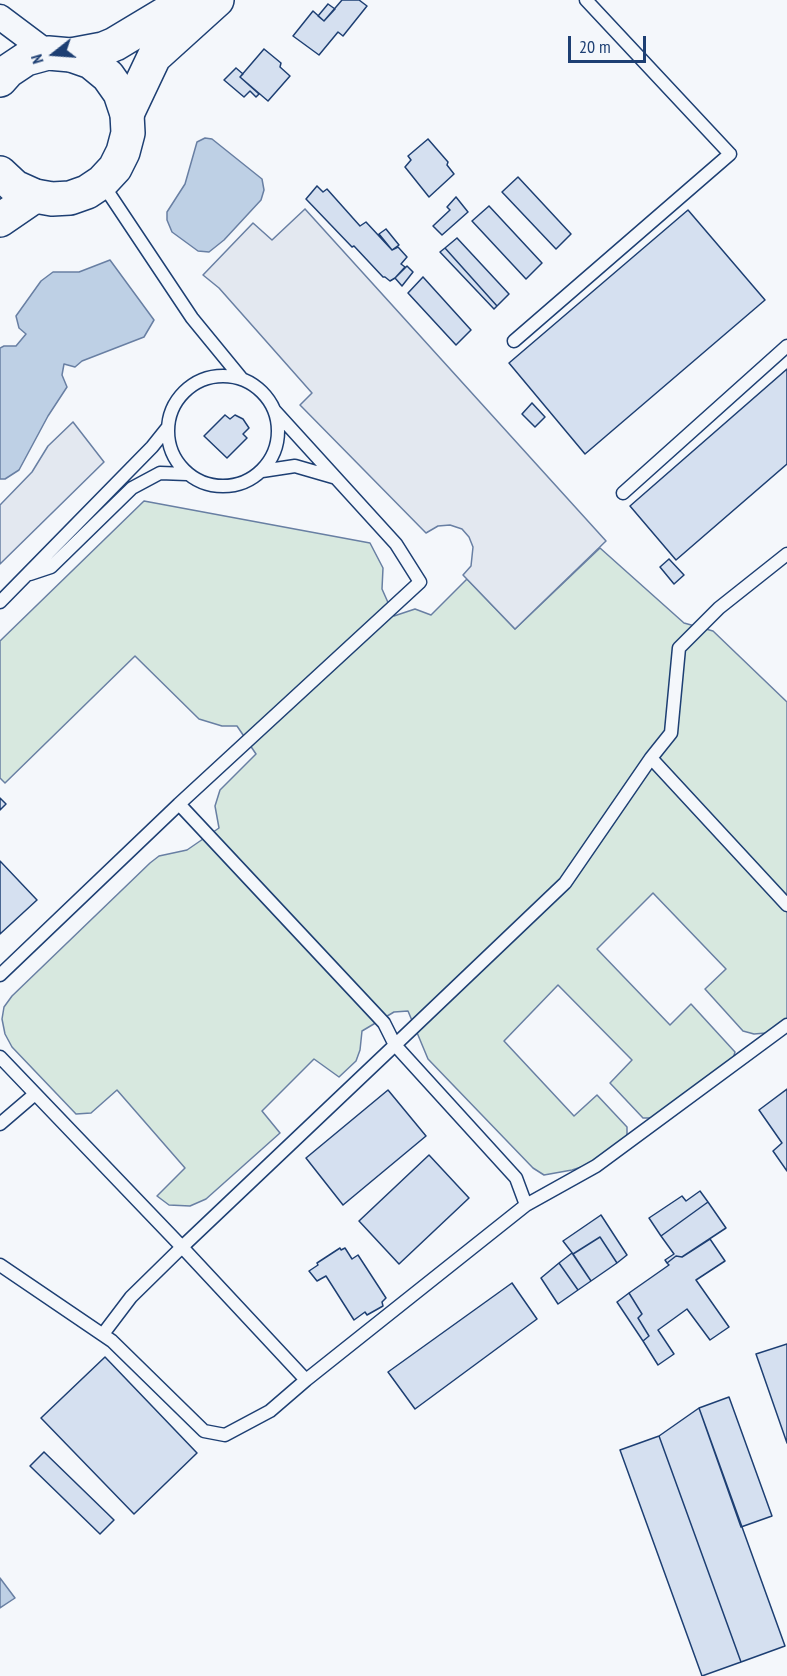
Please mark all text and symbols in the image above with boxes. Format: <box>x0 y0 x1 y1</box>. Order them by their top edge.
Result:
north arrow <box>24 24 84 84</box>
scale bar <box>571 24 649 62</box>
text: 20 m <box>579 35 611 58</box>
text: N <box>26 52 48 66</box>

